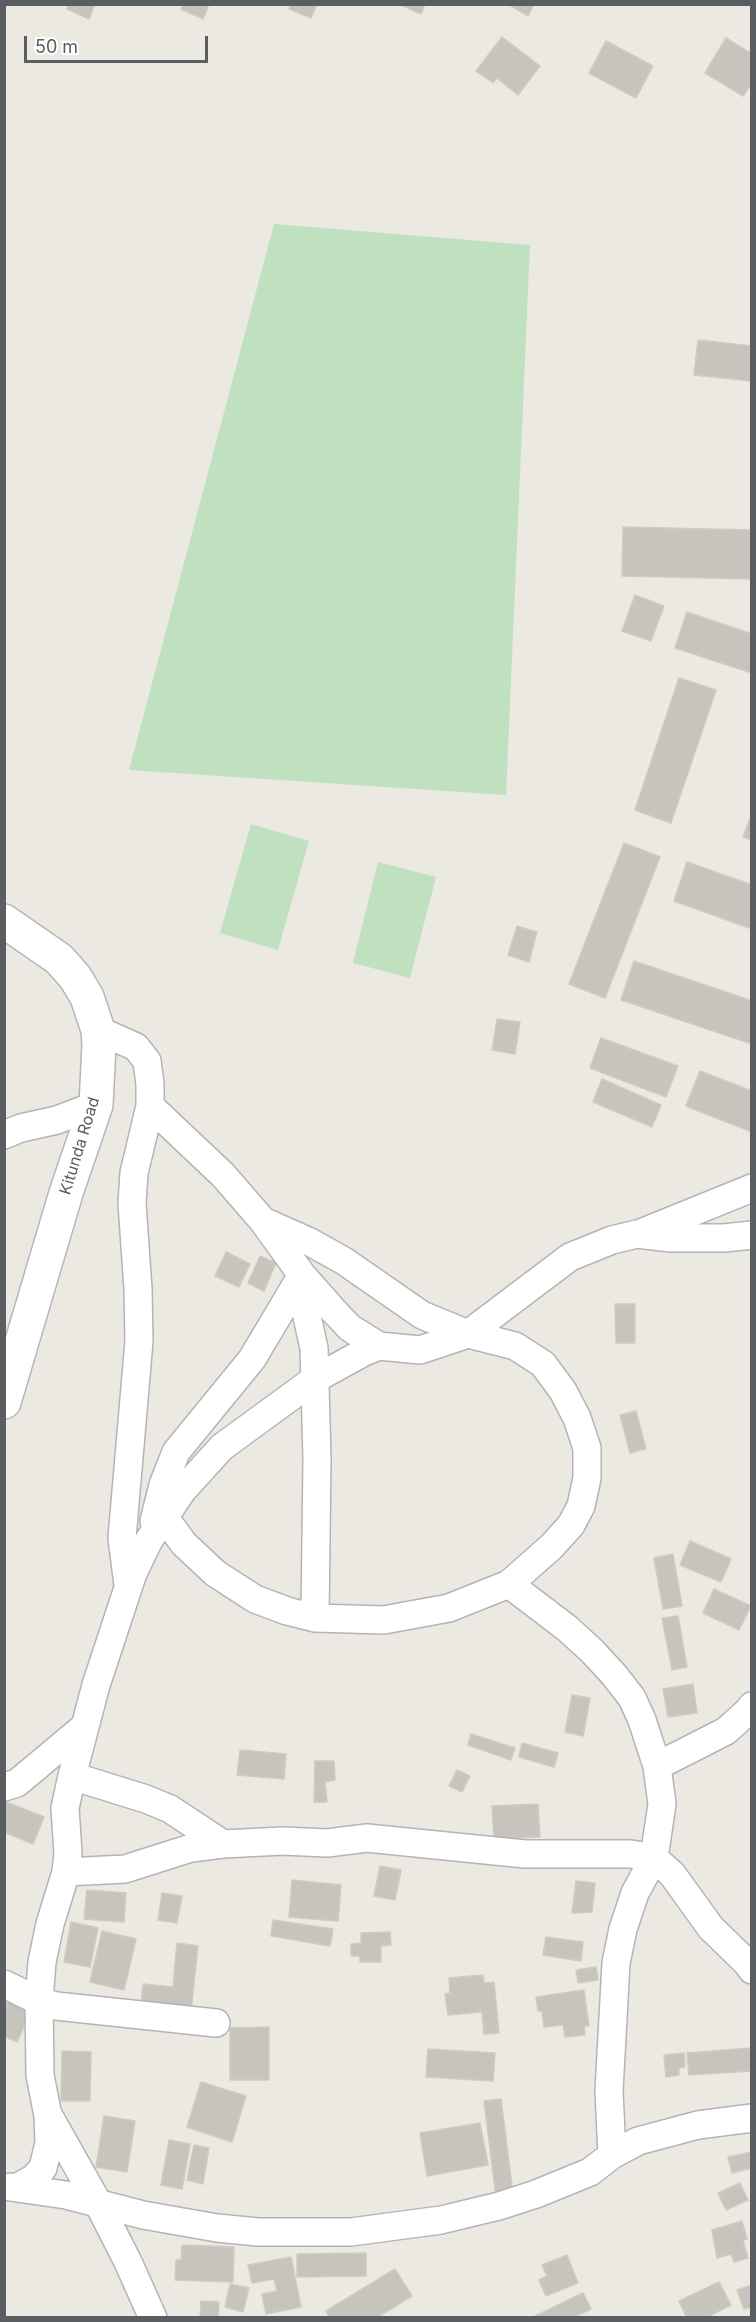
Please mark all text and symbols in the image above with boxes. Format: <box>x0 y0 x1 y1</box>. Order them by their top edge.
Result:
scale bar <box>27 24 212 62</box>
text: 50 m <box>35 36 78 57</box>
street label: Kitunda Road <box>56 1095 104 1197</box>

